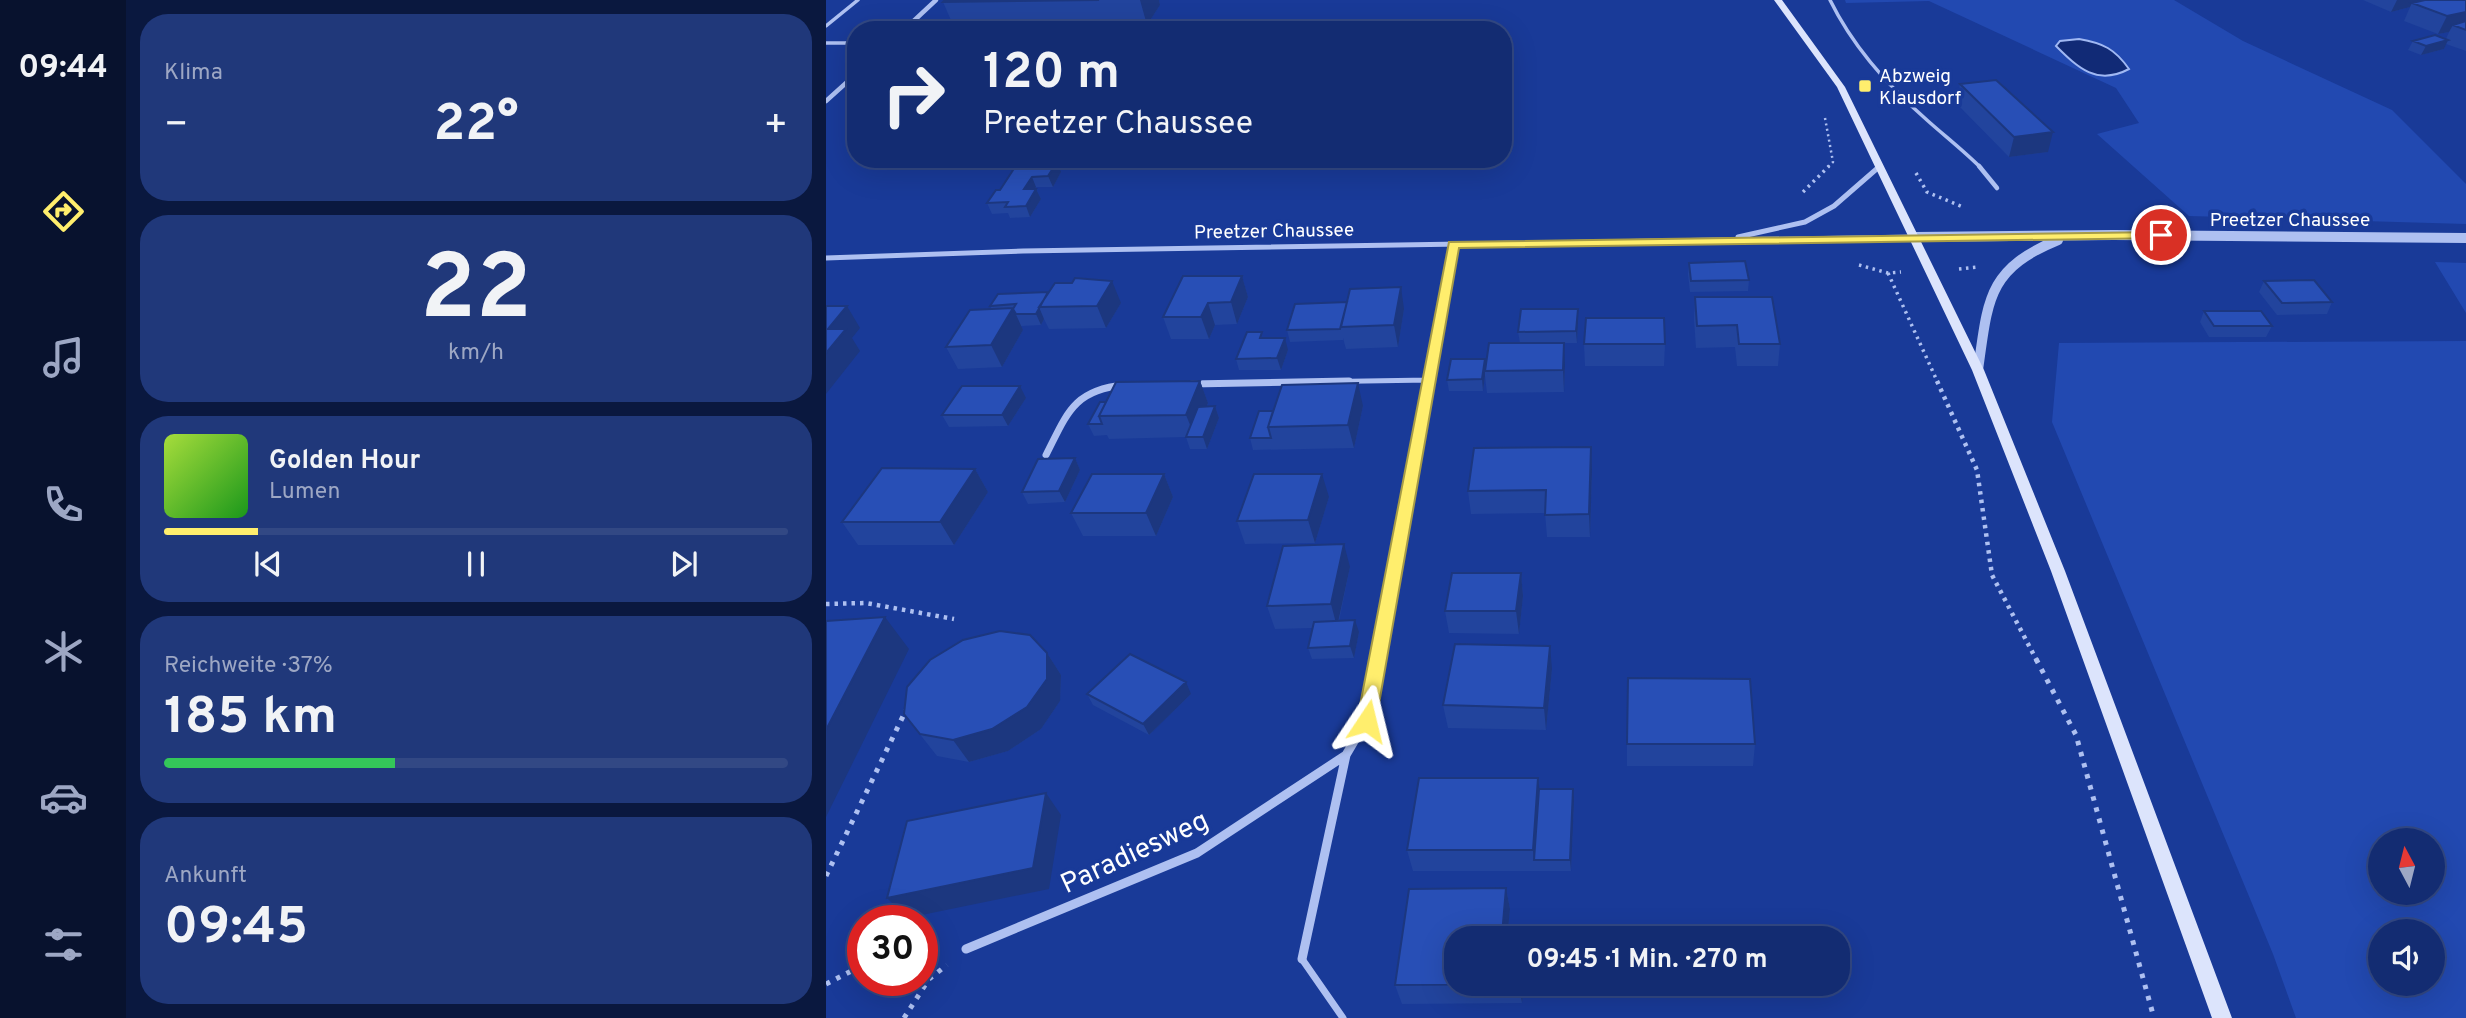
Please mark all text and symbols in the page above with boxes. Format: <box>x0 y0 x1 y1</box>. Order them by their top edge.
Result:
text: 120 m <box>983 44 1120 106</box>
text: 09:44 <box>18 49 108 89</box>
icon: right <box>868 49 959 140</box>
text: Klima <box>164 59 223 88</box>
place label: Abzweig Klausdorf <box>1879 65 1962 111</box>
marker: Abzweig Klausdorf <box>1857 78 1873 94</box>
text: 22° <box>433 93 519 159</box>
text: − <box>164 102 189 151</box>
text: + <box>763 102 788 151</box>
text: Preetzer Chaussee <box>983 105 1253 145</box>
icon: directions <box>39 187 88 236</box>
pin <box>2131 205 2191 265</box>
street label: Preetzer Chaussee <box>2210 209 2370 233</box>
icon: arrive <box>2142 216 2180 254</box>
street label: Preetzer Chaussee <box>1194 219 1354 245</box>
text: 22 <box>420 236 532 351</box>
icon: music <box>39 333 88 382</box>
text: km/h <box>448 339 504 368</box>
text: Golden Hour <box>269 445 420 478</box>
text: Lumen <box>269 478 340 507</box>
icon: phone <box>39 480 88 529</box>
icon: previous <box>249 545 287 583</box>
icon: pause <box>457 545 495 583</box>
icon: next <box>665 545 703 583</box>
icon: climate <box>39 627 88 676</box>
text: Reichweite · 37% <box>164 652 333 681</box>
position arrow <box>1330 684 1404 758</box>
text: 185 km <box>164 686 337 752</box>
icon: car <box>39 773 88 822</box>
street label: Paradiesweg <box>1056 804 1215 904</box>
north arrow <box>2368 828 2445 905</box>
map controls <box>2368 828 2445 996</box>
text: Ankunft <box>164 862 247 891</box>
text: 09:45 <box>164 896 308 962</box>
speed limit sign: 30 <box>847 905 938 996</box>
button: sound <box>2368 919 2445 996</box>
icon: filters <box>39 920 88 969</box>
text: 09:45 · 1 Min. · 270 m <box>1526 944 1768 977</box>

